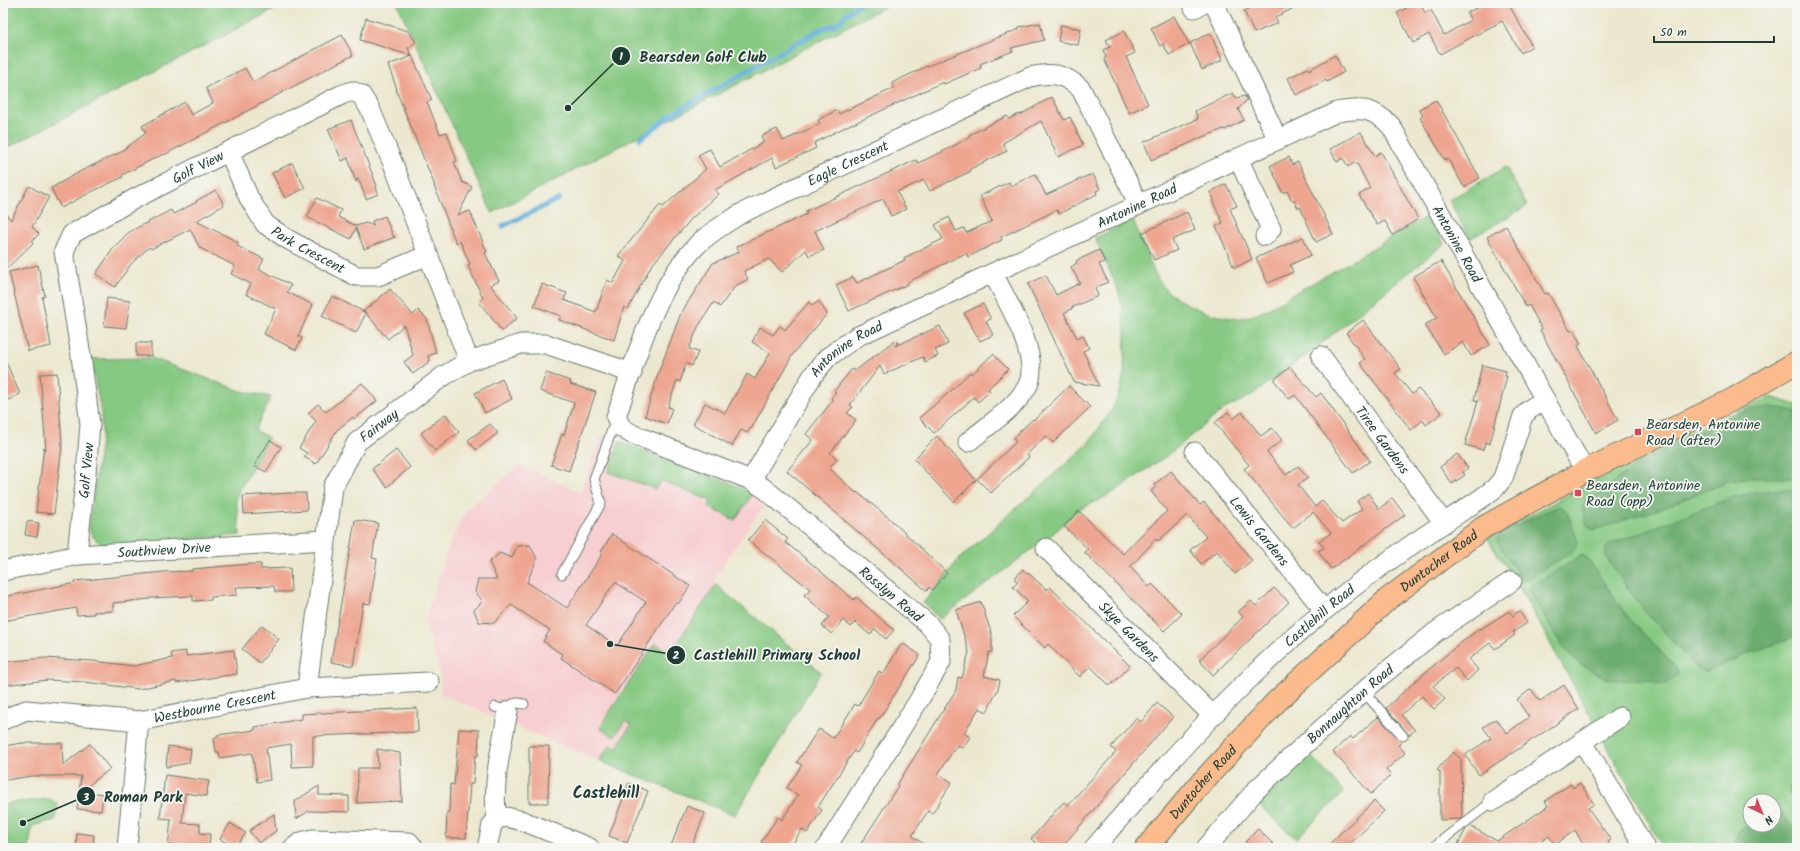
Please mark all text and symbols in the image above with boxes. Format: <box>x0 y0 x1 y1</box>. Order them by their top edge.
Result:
scale bar <box>1654 18 1774 44</box>
text: 50 m <box>1660 23 1687 42</box>
callout: Bearsden Golf Club <box>611 43 774 70</box>
text: Bearsden Golf Club <box>639 46 767 70</box>
text: 1 <box>619 47 623 66</box>
street label: Eagle Crescent <box>804 135 893 193</box>
street label: Golf View <box>168 145 229 190</box>
street label: Antonine Road <box>1094 178 1182 235</box>
street label: Antonine Road <box>1426 201 1488 288</box>
street label: Park Crescent <box>266 221 349 280</box>
street label: Antonine Road <box>805 316 888 383</box>
street label: Tiree Gardens <box>1349 401 1415 479</box>
street label: Fairway <box>355 404 404 448</box>
place label: Bearsden, Antonine Road (after) <box>1646 414 1761 452</box>
marker: Bearsden, Antonine Road (after) <box>1633 427 1643 437</box>
street label: Golf View <box>73 441 101 500</box>
place label: Bearsden, Antonine Road (opp) <box>1586 475 1701 513</box>
marker: Bearsden, Antonine Road (opp) <box>1573 488 1583 498</box>
street label: Lewis Gardens <box>1223 492 1294 571</box>
street label: Duntocher Road <box>1395 524 1484 599</box>
street label: Southview Drive <box>117 537 212 565</box>
street label: Rosslyn Road <box>854 561 928 629</box>
street label: Castlehill Road <box>1279 579 1361 653</box>
street label: Skye Gardens <box>1093 597 1164 668</box>
callout: Castlehill Primary School <box>666 642 868 669</box>
text: Castlehill Primary School <box>694 644 860 668</box>
text: 2 <box>673 646 680 665</box>
street label: Bonnaughton Road <box>1302 659 1400 750</box>
street label: Westbourne Crescent <box>152 684 279 730</box>
street label: Duntocher Road <box>1164 740 1244 825</box>
district label: Castlehill <box>573 781 640 806</box>
callout: Roman Park <box>76 783 190 810</box>
text: Roman Park <box>104 786 183 810</box>
text: 3 <box>82 788 90 807</box>
north arrow <box>1742 793 1782 833</box>
text: N <box>1759 811 1777 829</box>

